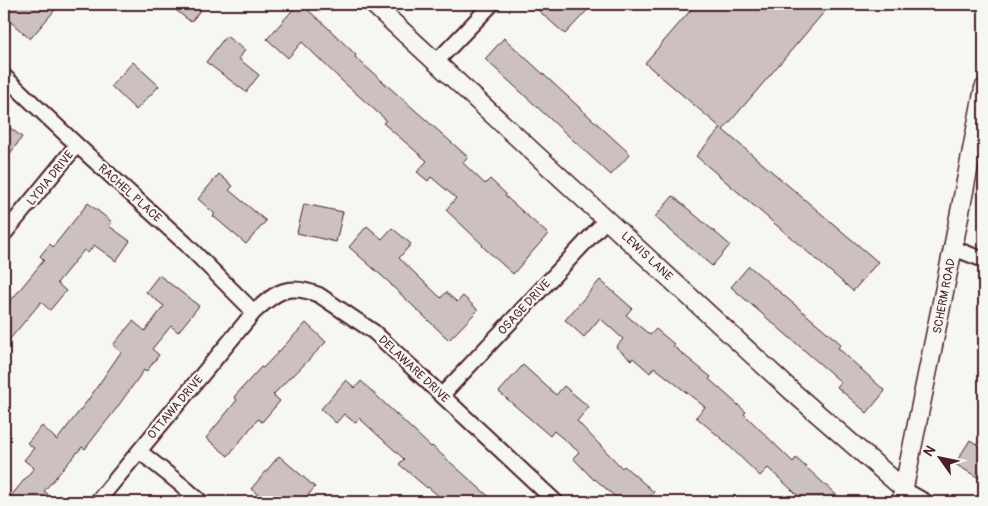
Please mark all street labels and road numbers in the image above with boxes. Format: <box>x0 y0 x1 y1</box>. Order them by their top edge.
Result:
street label: LYDIA DRIVE <box>24 148 77 209</box>
street label: RACHEL PLACE <box>95 161 164 226</box>
street label: LEWIS LANE <box>618 229 676 284</box>
street label: SCHERM ROAD <box>930 257 959 335</box>
street label: OSAGE DRIVE <box>495 276 554 338</box>
street label: DELAWARE DRIVE <box>375 333 452 406</box>
street label: OTTAWA DRIVE <box>144 372 206 442</box>

